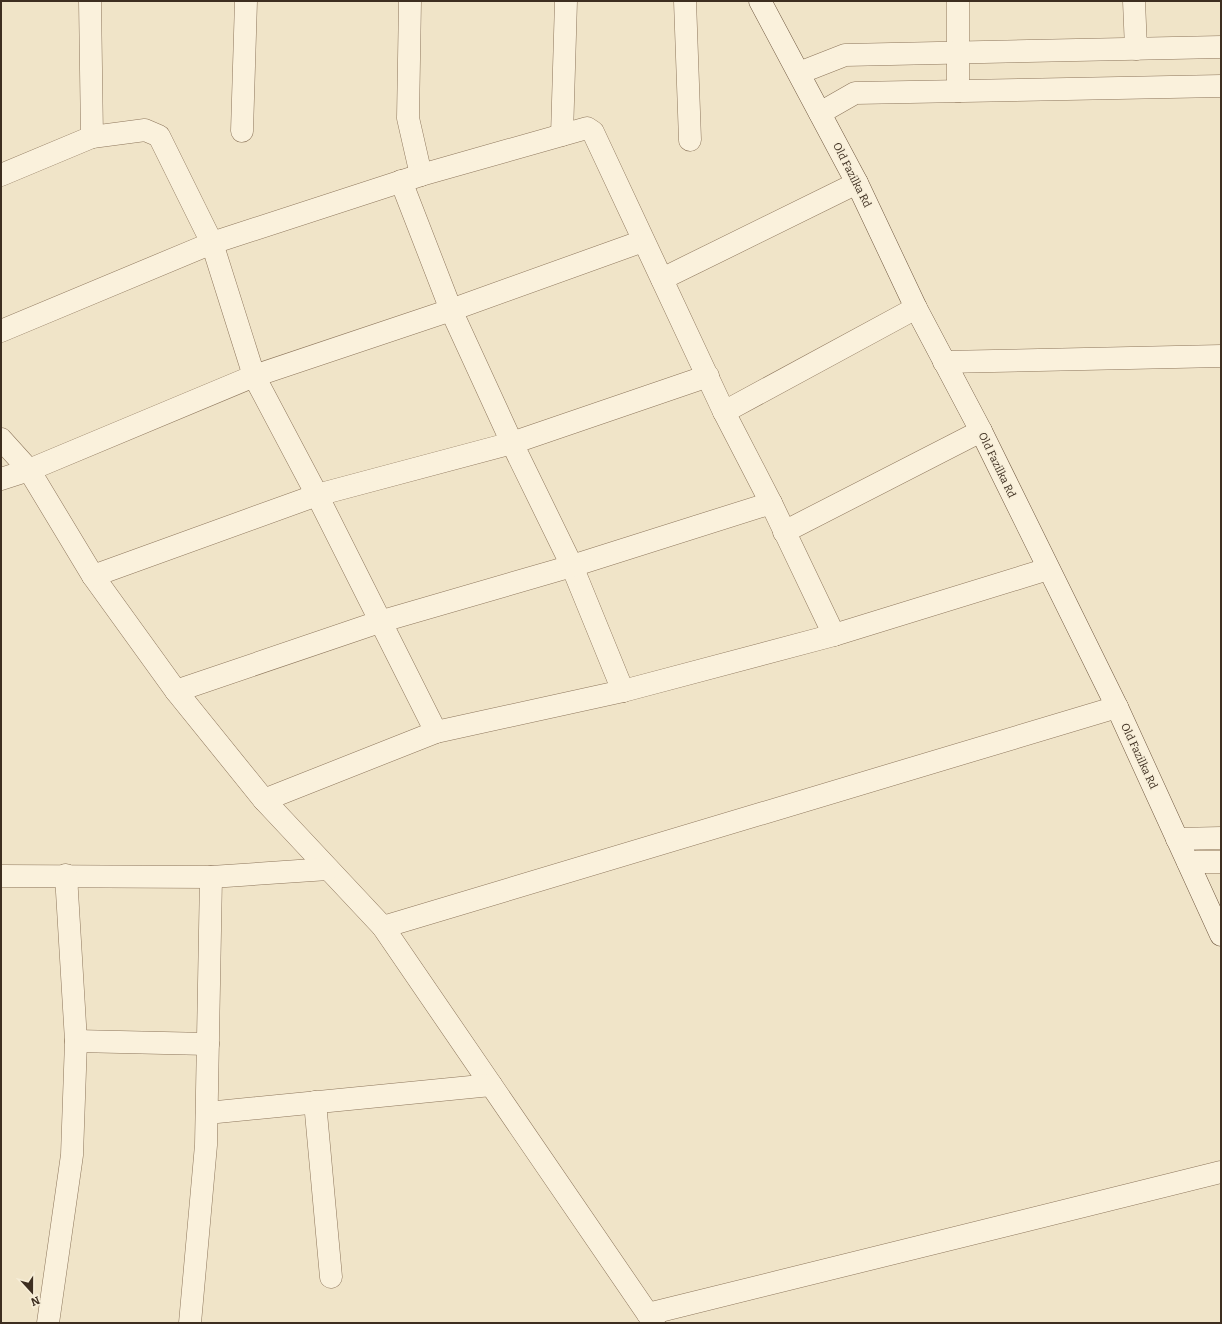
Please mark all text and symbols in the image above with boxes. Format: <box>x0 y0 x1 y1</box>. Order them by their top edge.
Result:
street label: Old Fazilka Rd <box>830 140 874 210</box>
street label: Old Fazilka Rd <box>976 430 1019 500</box>
street label: Old Fazilka Rd <box>1118 721 1160 791</box>
north arrow <box>12 1272 52 1312</box>
text: N <box>29 1293 42 1309</box>

